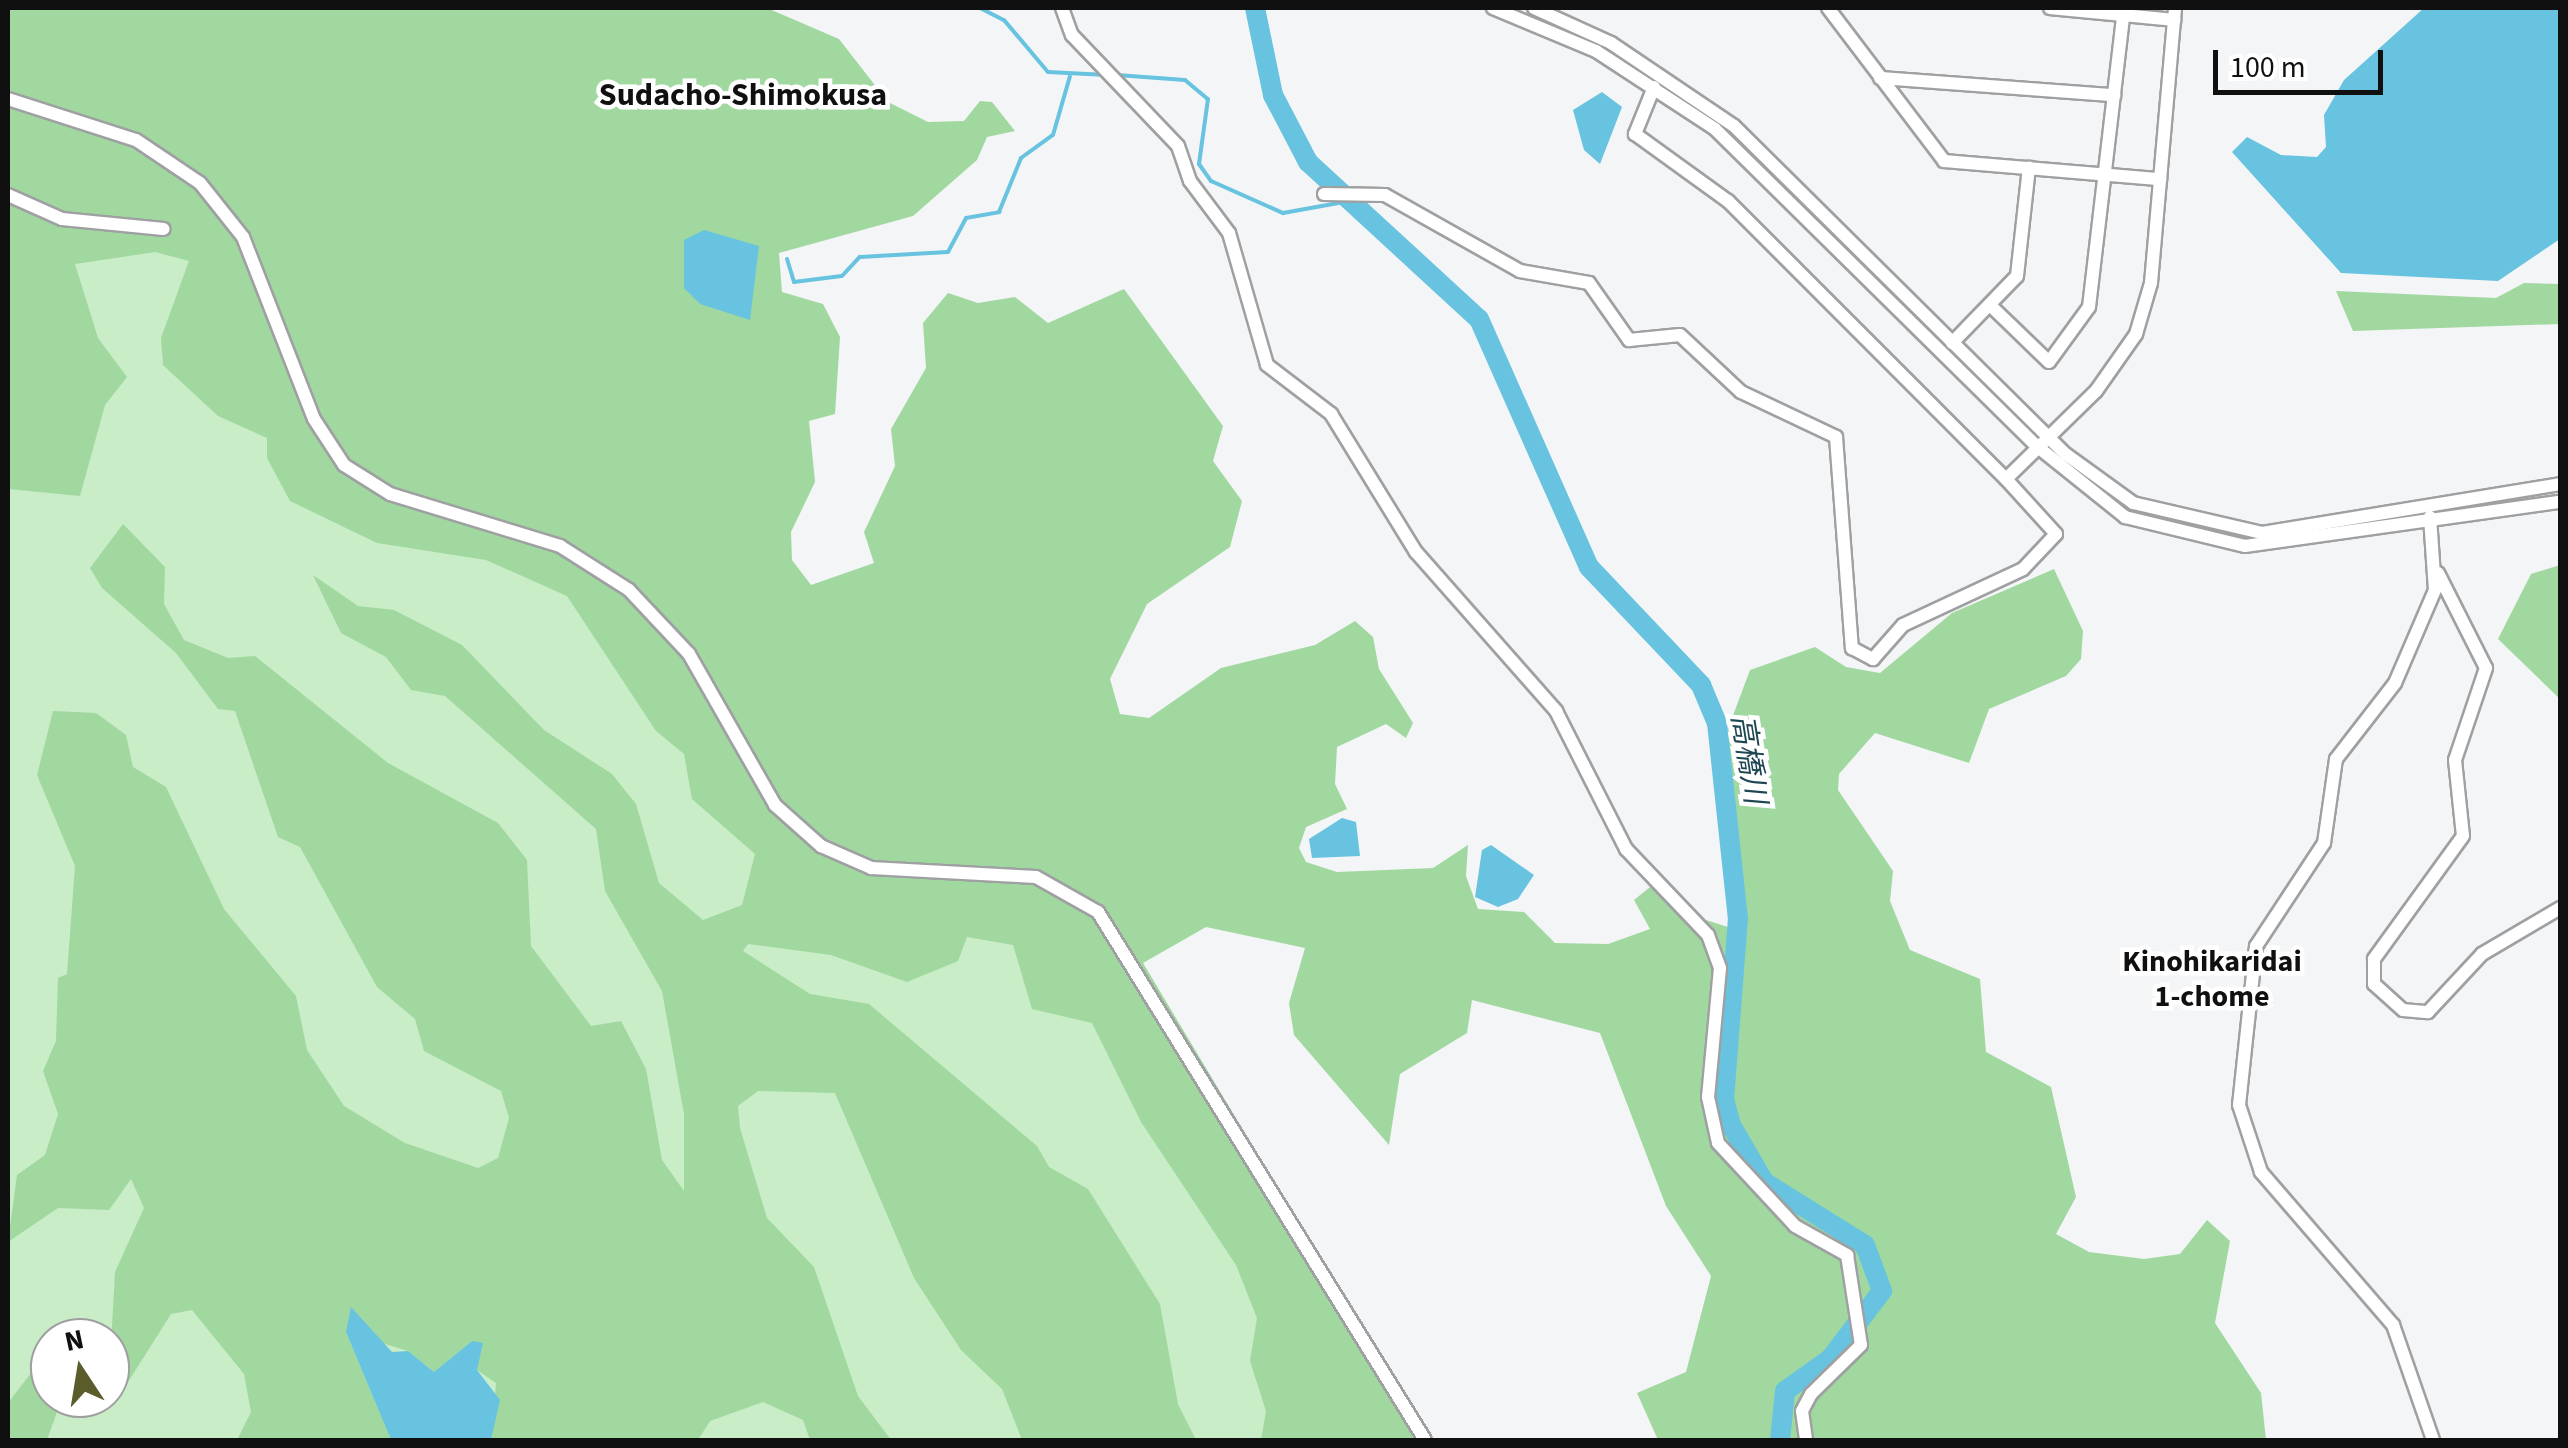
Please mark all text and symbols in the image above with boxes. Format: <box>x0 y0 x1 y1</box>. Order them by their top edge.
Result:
scale bar <box>2218 30 2388 92</box>
text: 100 m <box>2230 46 2306 89</box>
district label: Sudacho-Shimokusa <box>599 76 887 114</box>
water label: 高橋川 <box>1723 712 1773 806</box>
district label: Kinohikaridai 1-chome <box>2122 944 2302 1014</box>
north arrow <box>30 1318 130 1418</box>
text: N <box>61 1319 87 1362</box>

